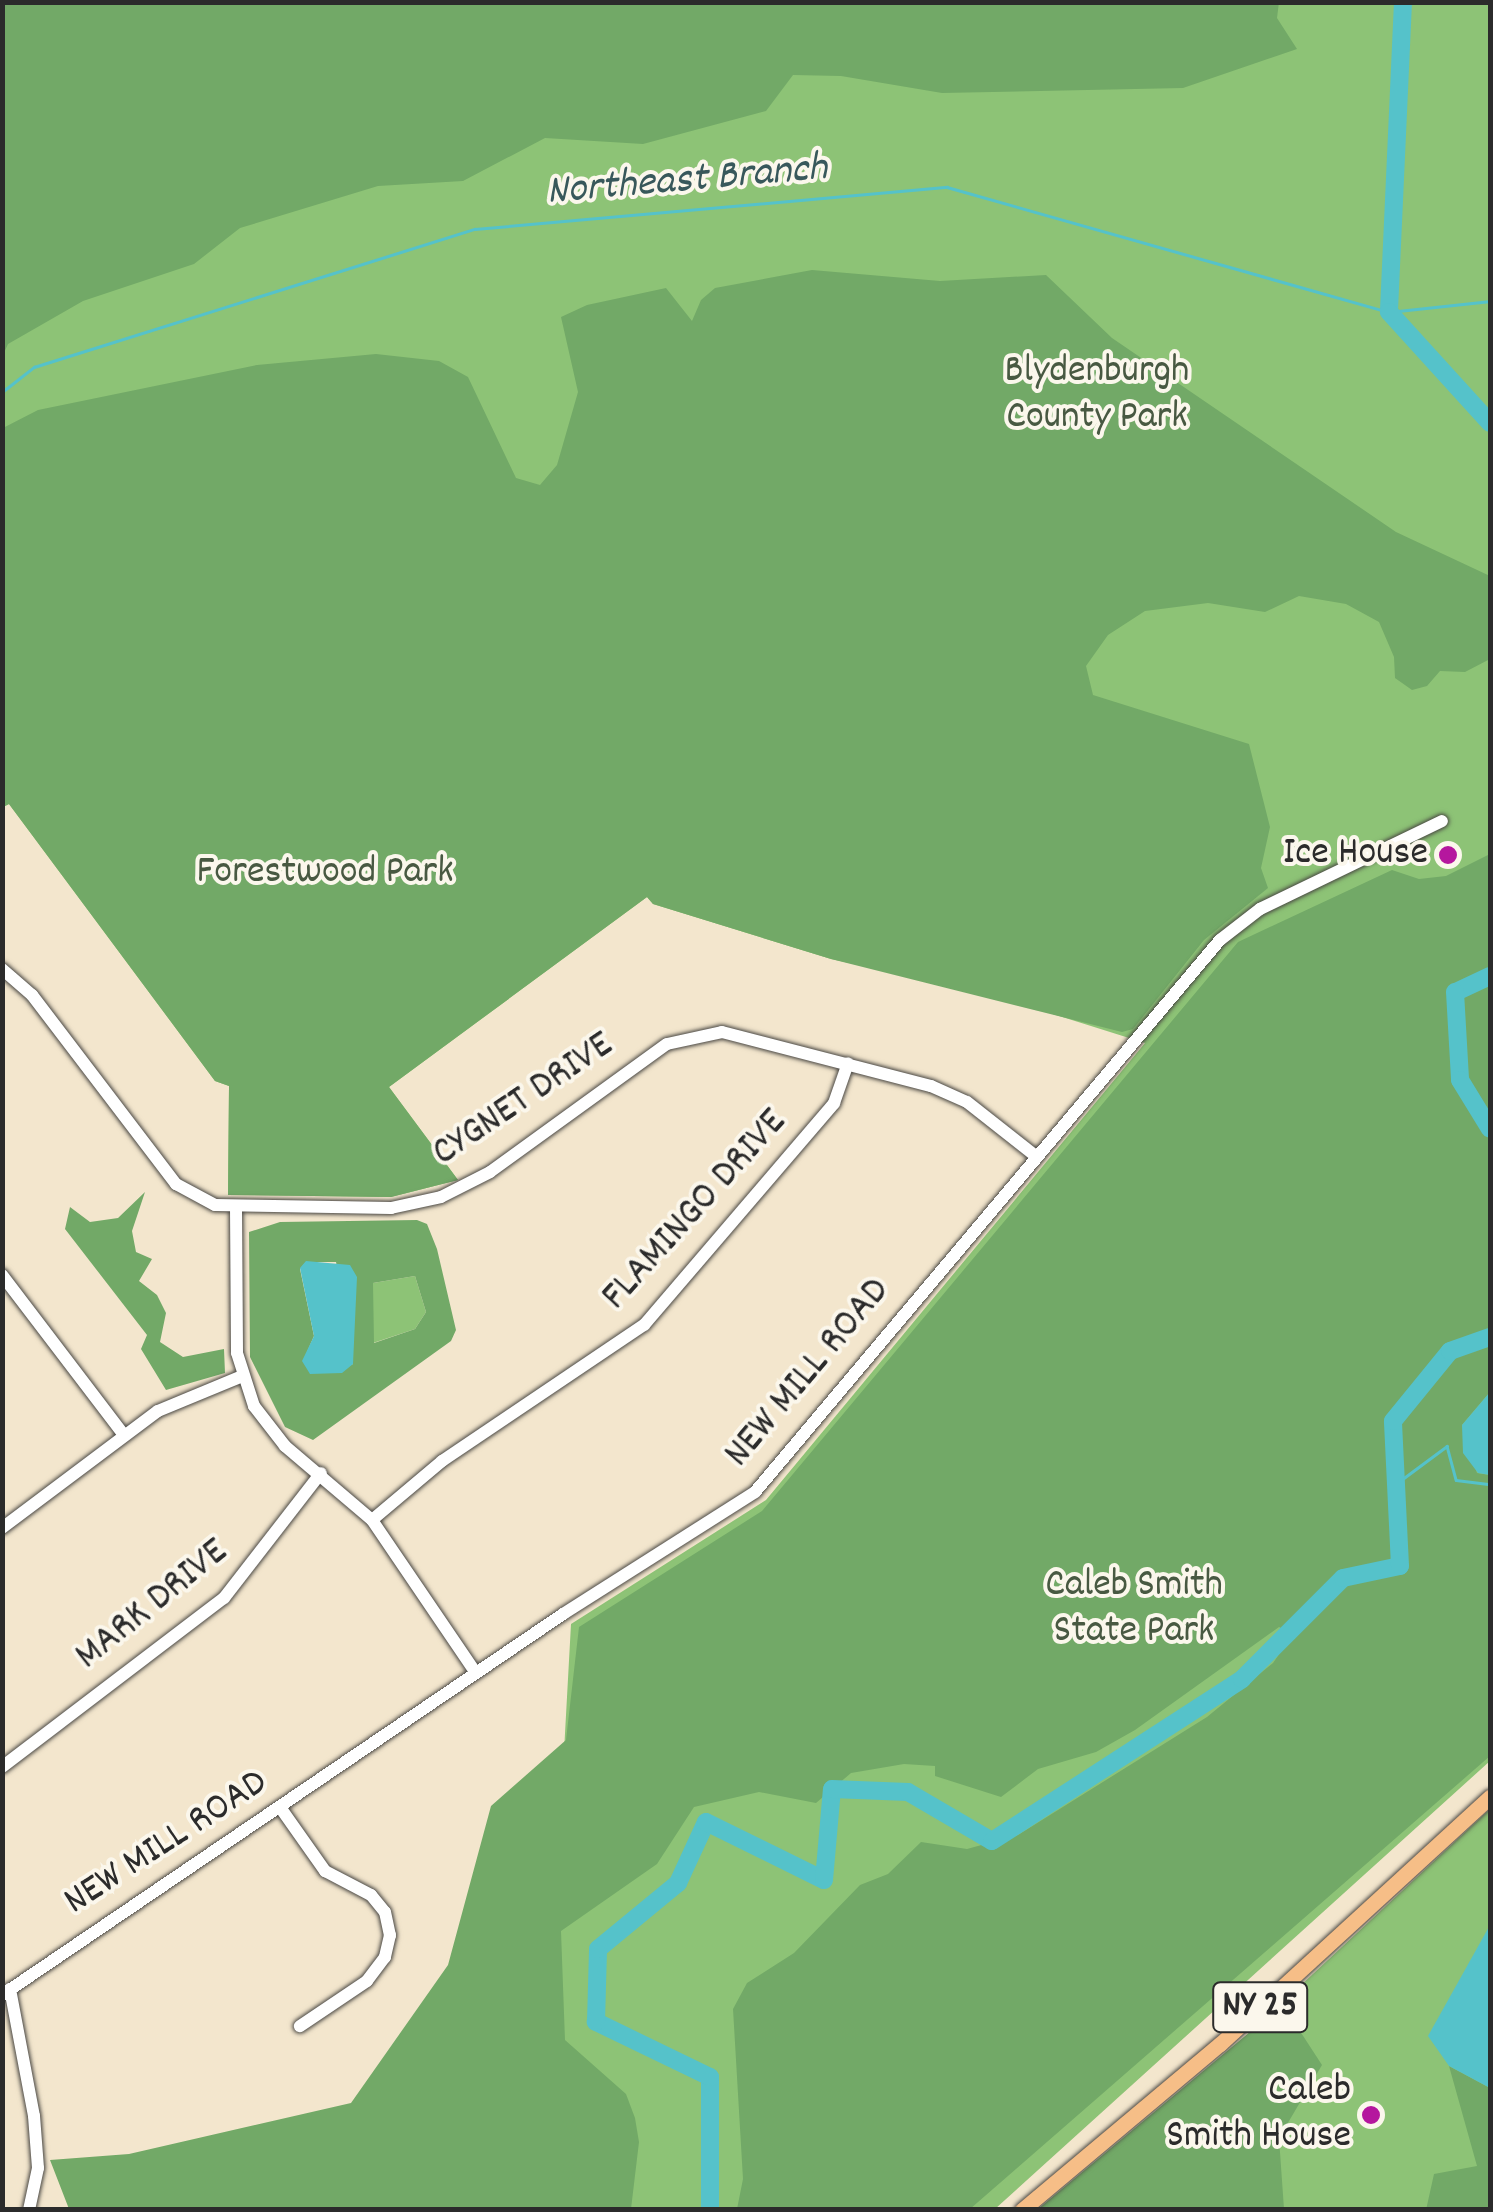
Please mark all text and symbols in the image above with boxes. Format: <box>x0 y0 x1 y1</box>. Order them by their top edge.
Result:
water label: Northeast Branch <box>545 145 829 219</box>
park label: Blydenburgh County Park <box>1005 349 1189 443</box>
place label: Ice House <box>1283 831 1428 879</box>
marker: Ice House <box>1437 844 1459 866</box>
park label: Forestwood Park <box>196 850 454 898</box>
street label: CYGNET DRIVE <box>425 1023 623 1179</box>
street label: FLAMINGO DRIVE <box>593 1101 799 1321</box>
street label: NEW MILL ROAD <box>716 1269 902 1479</box>
street label: MARK DRIVE <box>67 1530 239 1682</box>
park label: Caleb Smith State Park <box>1045 1563 1223 1657</box>
street label: NEW MILL ROAD <box>56 1761 278 1927</box>
road number: NY 25 <box>1210 1974 1310 2040</box>
place label: Caleb Smith House <box>1166 2068 1351 2162</box>
marker: Caleb Smith House <box>1360 2104 1382 2126</box>

